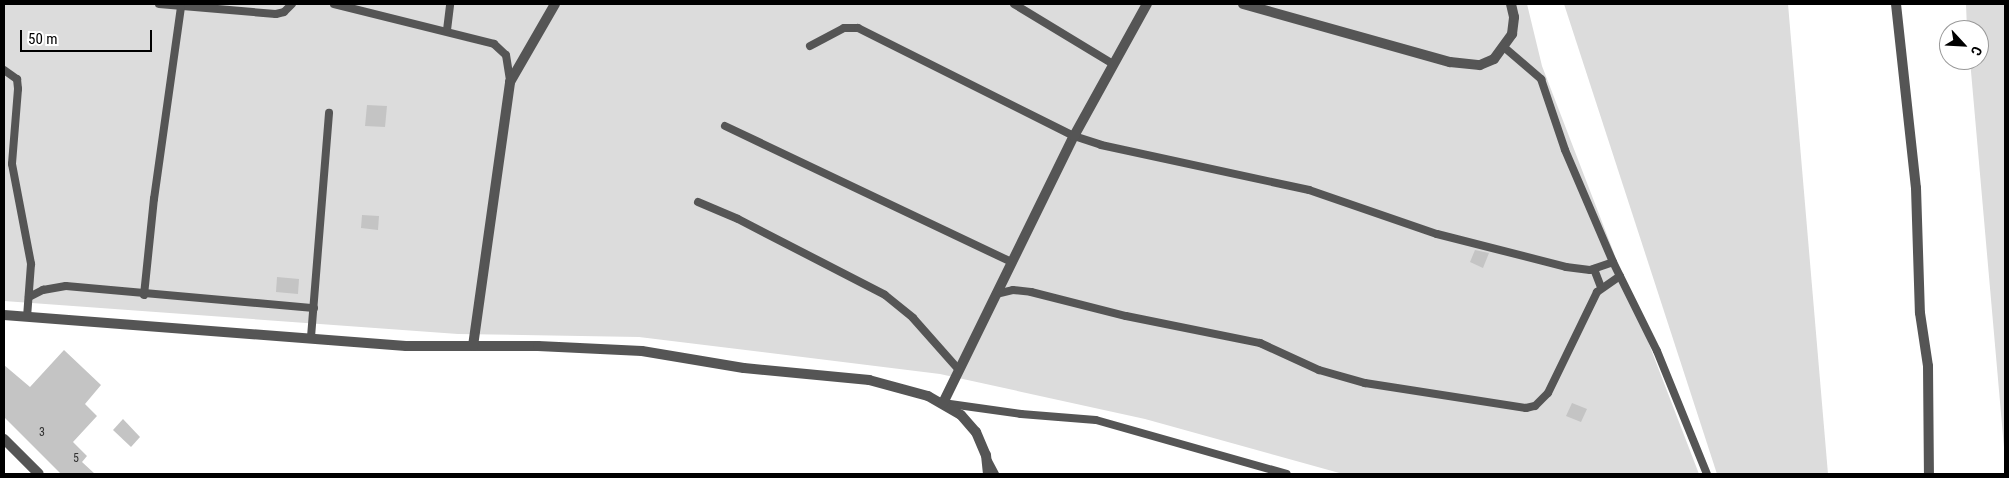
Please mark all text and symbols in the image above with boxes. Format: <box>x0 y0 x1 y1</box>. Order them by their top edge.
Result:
scale bar <box>22 20 155 52</box>
north arrow <box>1939 20 1989 70</box>
text: 50 m <box>28 30 58 48</box>
text: С <box>1968 44 1986 58</box>
house number: 3 <box>39 426 45 440</box>
house number: 5 <box>73 452 79 466</box>

